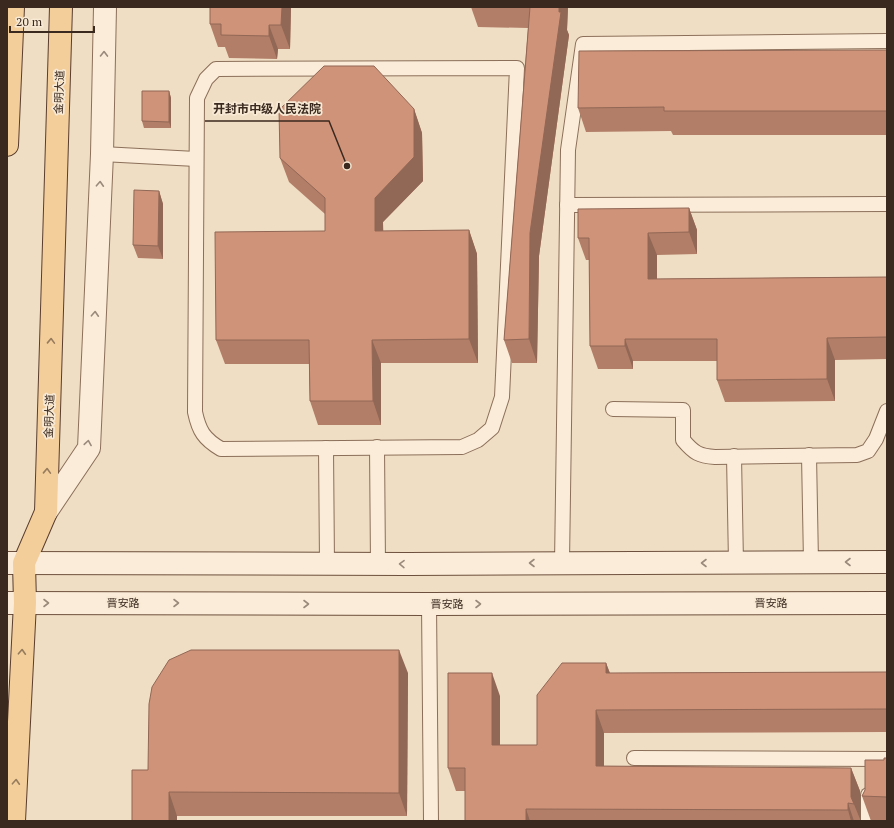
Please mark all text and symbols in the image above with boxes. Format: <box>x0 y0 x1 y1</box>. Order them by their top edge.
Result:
scale bar <box>10 8 94 34</box>
text: 20 m <box>16 14 43 29</box>
one-way arrow <box>100 51 108 57</box>
street label: 金明大道 <box>51 70 67 114</box>
callout: 开封市中级人民法院 <box>205 97 329 121</box>
text: 开封市中级人民法院 <box>213 101 321 116</box>
one-way arrow <box>96 181 105 187</box>
one-way arrow <box>90 311 99 317</box>
one-way arrow <box>47 338 56 344</box>
street label: 金明大道 <box>41 394 57 438</box>
one-way arrow <box>83 440 92 447</box>
one-way arrow <box>43 468 52 474</box>
one-way arrow <box>845 558 851 566</box>
one-way arrow <box>529 559 535 568</box>
one-way arrow <box>701 559 707 567</box>
one-way arrow <box>399 560 405 568</box>
street label: 晋安路 <box>107 596 140 610</box>
street label: 晋安路 <box>755 596 788 610</box>
street label: 晋安路 <box>431 597 464 611</box>
one-way arrow <box>43 599 49 607</box>
one-way arrow <box>173 599 179 607</box>
one-way arrow <box>303 600 309 608</box>
one-way arrow <box>475 600 481 608</box>
one-way arrow <box>18 649 27 655</box>
one-way arrow <box>12 779 20 785</box>

